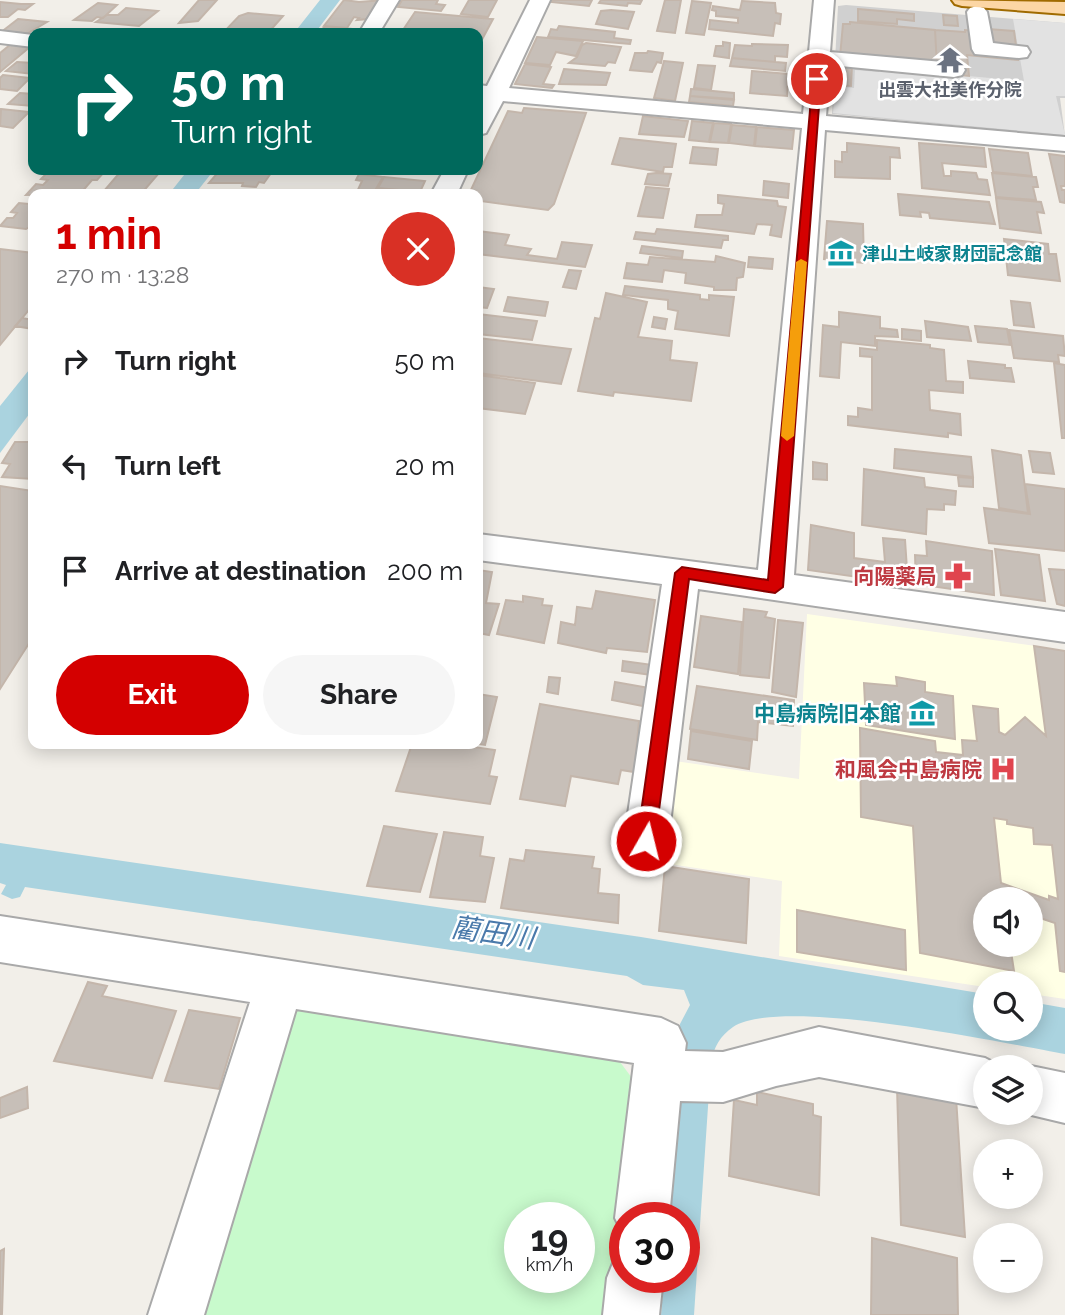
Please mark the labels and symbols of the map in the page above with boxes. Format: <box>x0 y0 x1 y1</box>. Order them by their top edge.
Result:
temple icon: 出雲大社美作分院 <box>935 45 965 75</box>
pin <box>787 49 847 109</box>
place label: 出雲大社美作分院 <box>878 79 1022 100</box>
museum icon: 津山土岐家財団記念館 <box>826 238 856 268</box>
place label: 津山土岐家財団記念館 <box>862 243 1042 264</box>
pharmacy icon: 向陽薬局 <box>943 561 973 591</box>
place label: 向陽薬局 <box>853 564 937 589</box>
museum icon: 中島病院旧本館 <box>907 698 937 728</box>
place label: 中島病院旧本館 <box>754 701 901 726</box>
hospital icon: 和風会中島病院 <box>988 754 1018 784</box>
place label: 和風会中島病院 <box>835 757 982 782</box>
position arrow <box>609 804 683 878</box>
water label: 藺田川 <box>449 911 540 956</box>
speed limit sign: 30 <box>609 1202 700 1293</box>

